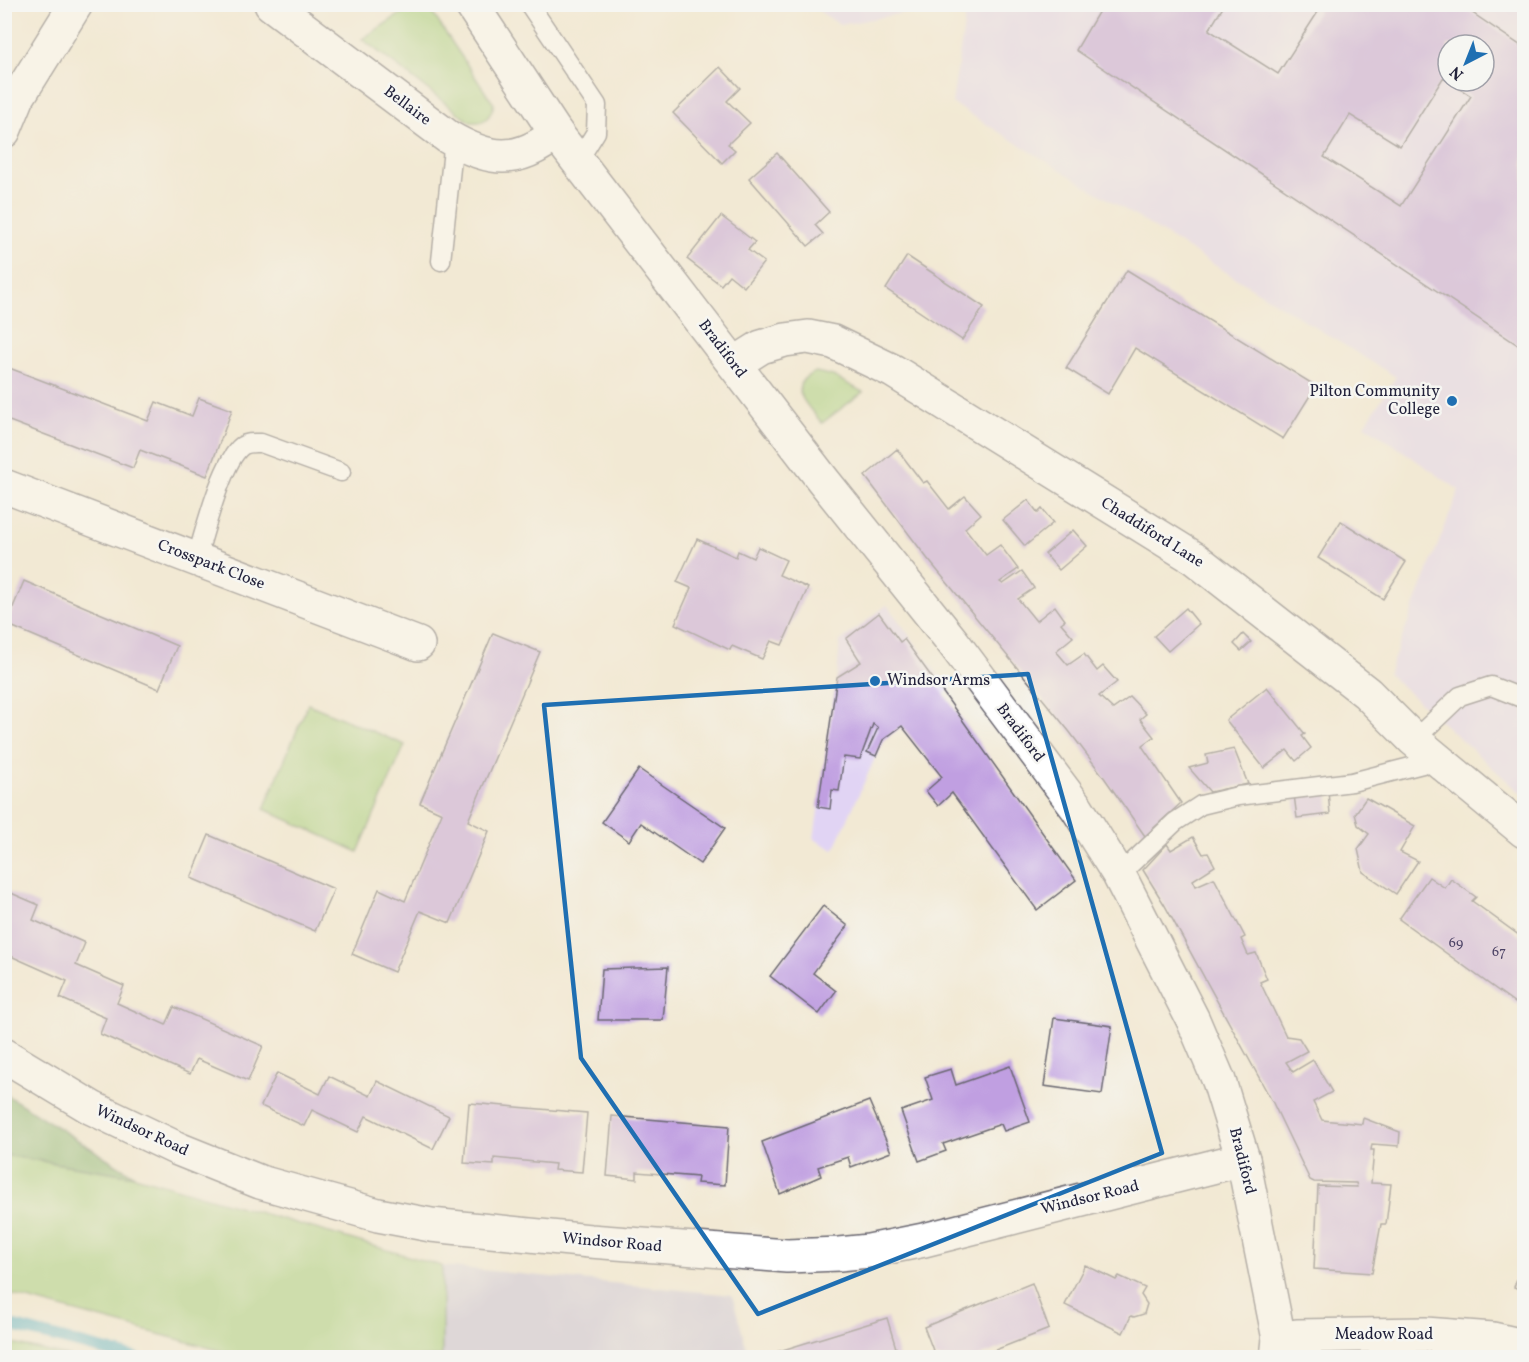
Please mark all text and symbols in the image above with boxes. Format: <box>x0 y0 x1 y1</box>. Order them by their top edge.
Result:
north arrow <box>1436 33 1496 93</box>
text: N <box>1445 60 1469 85</box>
street label: Bellaire <box>379 81 435 131</box>
street label: Bradiford <box>693 315 751 383</box>
place label: Pilton Community College <box>1309 381 1440 421</box>
marker: Pilton Community College <box>1445 394 1459 408</box>
street label: Chaddiford Lane <box>1096 492 1208 574</box>
street label: Crosspark Close <box>154 534 268 596</box>
place label: Windsor Arms <box>887 670 990 692</box>
marker: Windsor Arms <box>868 674 882 688</box>
street label: Bradiford <box>991 699 1049 767</box>
house number: 69 <box>1449 934 1463 953</box>
house number: 67 <box>1492 943 1506 962</box>
street label: Windsor Road <box>92 1100 192 1162</box>
street label: Bradiford <box>1223 1125 1261 1197</box>
street label: Windsor Road <box>1039 1175 1141 1221</box>
street label: Windsor Road <box>561 1228 663 1258</box>
street label: Meadow Road <box>1335 1324 1433 1346</box>

